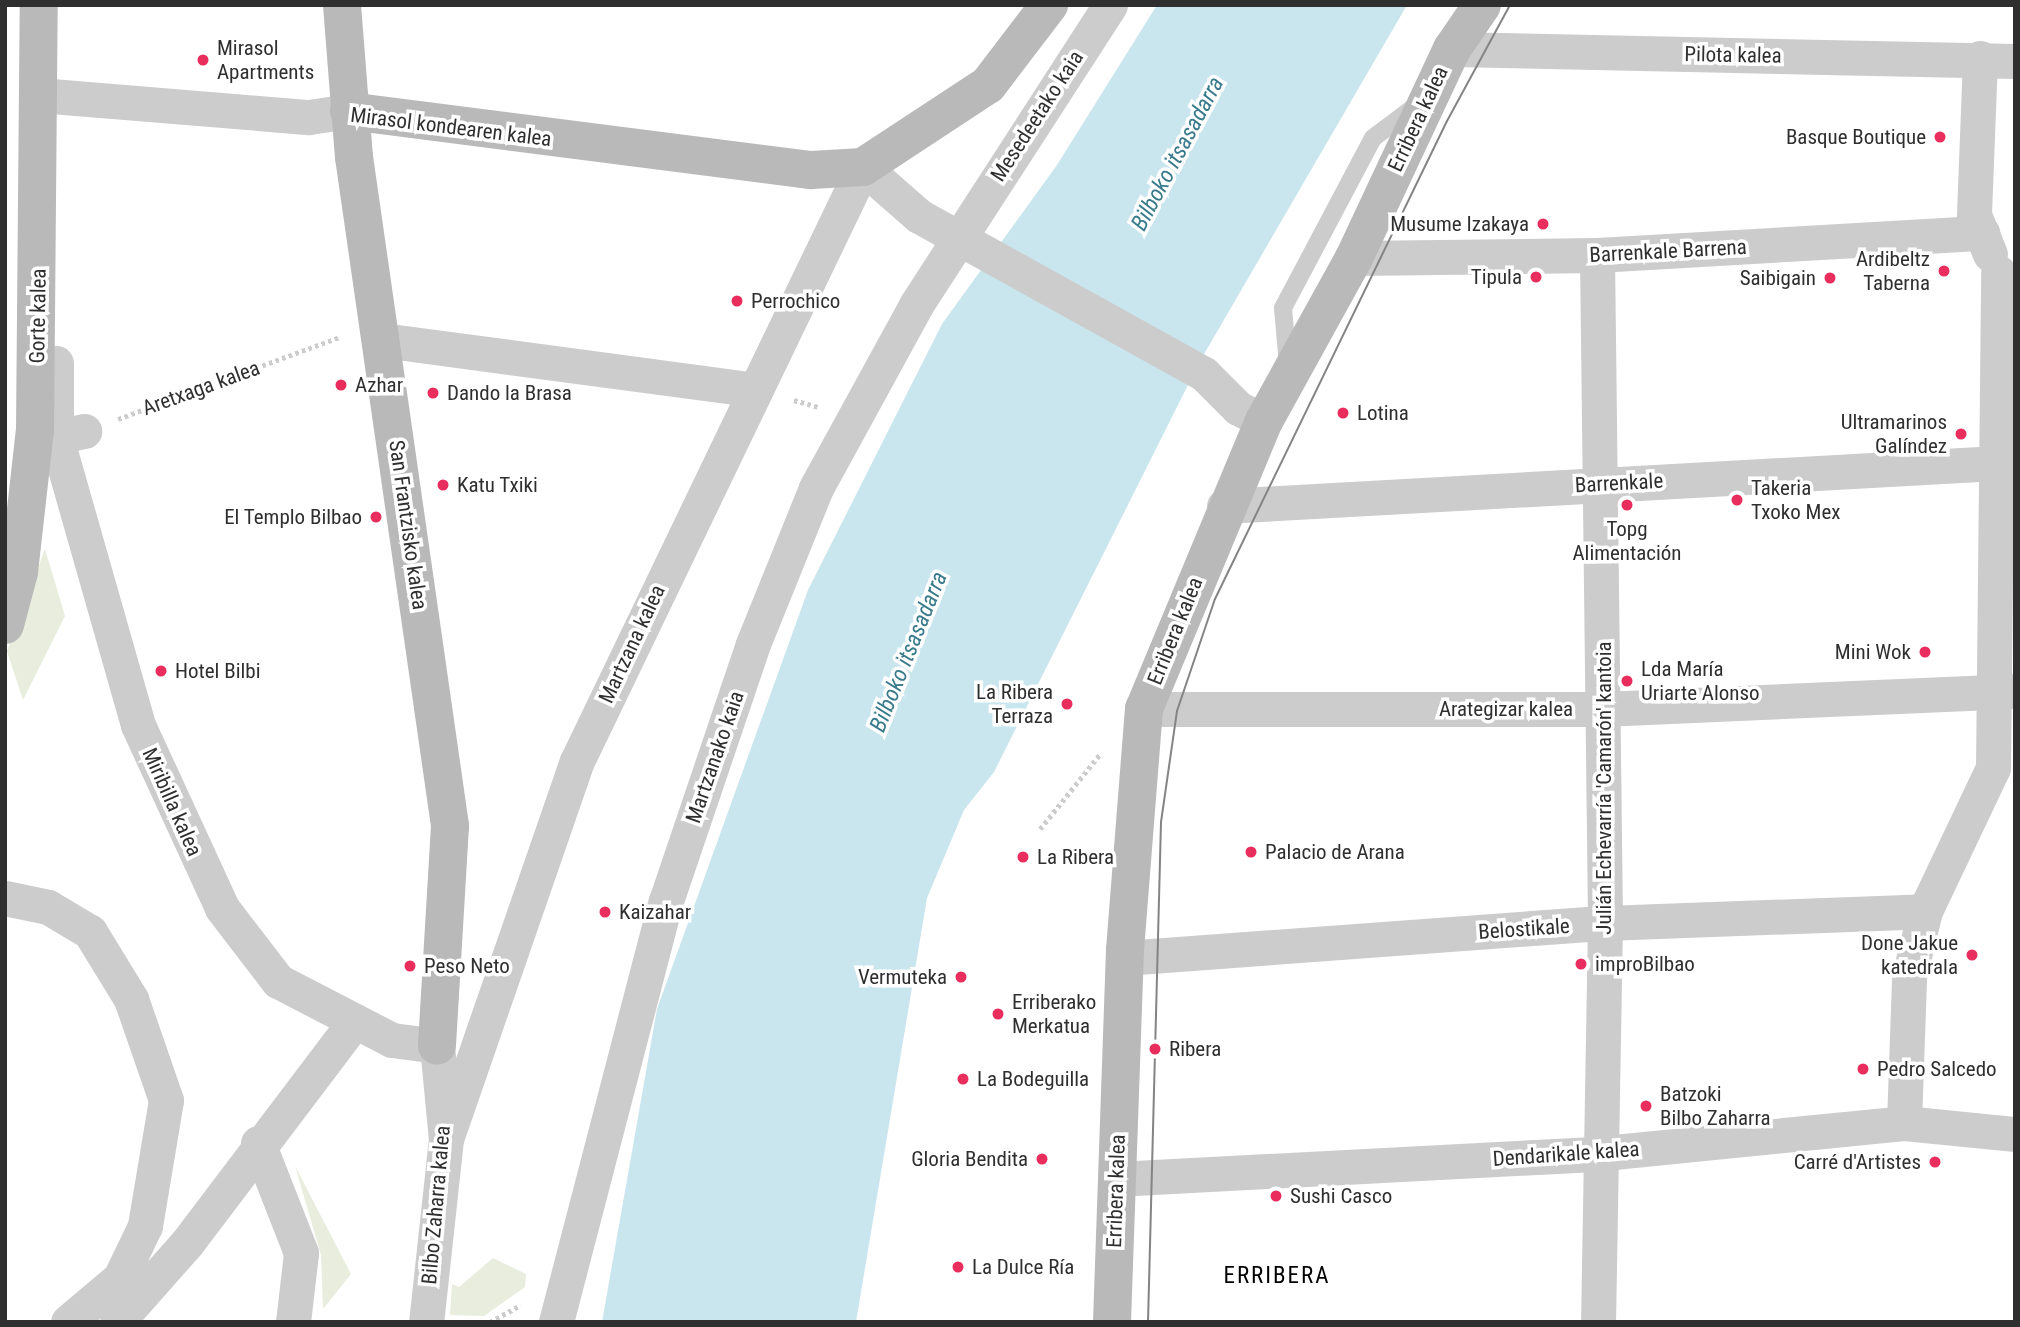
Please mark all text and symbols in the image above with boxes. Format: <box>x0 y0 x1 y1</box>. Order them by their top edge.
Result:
place label: Mirasol Apartments <box>217 35 314 85</box>
street label: Pilota kalea <box>1684 42 1782 68</box>
street label: Mesedeetako kaia <box>985 46 1089 186</box>
marker: Mirasol Apartments <box>195 52 211 68</box>
street label: Erribera kalea <box>1383 62 1453 176</box>
water label: Bilboko itsasadarra <box>1126 72 1230 236</box>
street label: Mirasol kondearen kalea <box>349 102 553 152</box>
place label: Basque Boutique <box>1786 124 1926 150</box>
marker: Basque Boutique <box>1932 129 1948 145</box>
place label: Musume Izakaya <box>1390 211 1529 237</box>
marker: Musume Izakaya <box>1535 216 1551 232</box>
street label: Barrenkale Barrena <box>1589 234 1747 268</box>
place label: Ardibeltz Taberna <box>1856 246 1930 296</box>
marker: Ardibeltz Taberna <box>1936 263 1952 279</box>
place label: Tipula <box>1471 264 1522 290</box>
place label: Saibigain <box>1740 265 1816 291</box>
street label: Gorte kalea <box>25 268 51 364</box>
marker: Tipula <box>1528 269 1544 285</box>
marker: Saibigain <box>1822 270 1838 286</box>
place label: Perrochico <box>751 288 840 314</box>
marker: Perrochico <box>729 293 745 309</box>
street label: Aretxaga kalea <box>139 355 263 421</box>
place label: Azhar <box>355 372 403 398</box>
marker: Azhar <box>333 377 349 393</box>
place label: Dando la Brasa <box>447 380 572 406</box>
marker: Dando la Brasa <box>425 385 441 401</box>
place label: Lotina <box>1357 400 1409 426</box>
marker: Lotina <box>1335 405 1351 421</box>
place label: Ultramarinos Galíndez <box>1841 409 1947 459</box>
marker: Ultramarinos Galíndez <box>1953 426 1969 442</box>
street label: San Frantzisko kalea <box>384 439 432 611</box>
street label: Barrenkale <box>1574 468 1664 498</box>
place label: Katu Txiki <box>457 472 538 498</box>
place label: Takeria Txoko Mex <box>1751 475 1840 525</box>
marker: Katu Txiki <box>435 477 451 493</box>
marker: Takeria Txoko Mex <box>1729 492 1745 508</box>
marker: Topg Alimentación <box>1619 497 1635 513</box>
place label: El Templo Bilbao <box>224 504 362 530</box>
marker: El Templo Bilbao <box>368 509 384 525</box>
place label: Topg Alimentación <box>1572 516 1682 566</box>
water label: Bilboko itsasadarra <box>864 568 954 736</box>
street label: Erribera kalea <box>1142 574 1208 688</box>
street label: Martzana kalea <box>594 581 670 707</box>
place label: Mini Wok <box>1835 639 1911 665</box>
street label: Julián Echevarría 'Camarón' kantoia <box>1591 641 1617 935</box>
marker: Mini Wok <box>1917 644 1933 660</box>
place label: Lda María Uriarte Alonso <box>1641 656 1760 706</box>
place label: Hotel Bilbi <box>175 658 261 684</box>
marker: Hotel Bilbi <box>153 663 169 679</box>
marker: Lda María Uriarte Alonso <box>1619 673 1635 689</box>
place label: La Ribera Terraza <box>976 679 1053 729</box>
street label: Martzanako kaia <box>681 688 749 826</box>
marker: La Ribera Terraza <box>1059 696 1075 712</box>
street label: Arategizar kalea <box>1439 696 1573 722</box>
street label: Miribilla kalea <box>137 744 207 860</box>
place label: Palacio de Arana <box>1265 839 1405 865</box>
place label: La Ribera <box>1037 844 1114 870</box>
marker: Palacio de Arana <box>1243 844 1259 860</box>
marker: La Ribera <box>1015 849 1031 865</box>
place label: Kaizahar <box>619 899 691 925</box>
marker: Kaizahar <box>597 904 613 920</box>
street label: Belostikale <box>1478 913 1570 945</box>
place label: Done Jakue katedrala <box>1861 930 1958 980</box>
marker: Done Jakue katedrala <box>1964 947 1980 963</box>
place label: improBilbao <box>1595 951 1695 977</box>
place label: Peso Neto <box>424 953 510 979</box>
marker: improBilbao <box>1573 956 1589 972</box>
marker: Peso Neto <box>402 958 418 974</box>
place label: Vermuteka <box>858 964 947 990</box>
marker: Vermuteka <box>953 969 969 985</box>
place label: Erriberako Merkatua <box>1012 989 1096 1039</box>
marker: Erriberako Merkatua <box>990 1006 1006 1022</box>
place label: Ribera <box>1169 1036 1221 1062</box>
marker: Ribera <box>1147 1041 1163 1057</box>
place label: Pedro Salcedo <box>1877 1056 1997 1082</box>
marker: Pedro Salcedo <box>1855 1061 1871 1077</box>
place label: La Bodeguilla <box>977 1066 1089 1092</box>
marker: La Bodeguilla <box>955 1071 971 1087</box>
place label: Batzoki Bilbo Zaharra <box>1660 1081 1771 1131</box>
marker: Batzoki Bilbo Zaharra <box>1638 1098 1654 1114</box>
street label: Bilbo Zaharra kalea <box>416 1124 456 1286</box>
street label: Erribera kalea <box>1101 1134 1131 1248</box>
street label: Dendarikale kalea <box>1492 1136 1640 1172</box>
place label: Gloria Bendita <box>911 1146 1028 1172</box>
place label: Carré d'Artistes <box>1794 1149 1921 1175</box>
marker: Gloria Bendita <box>1034 1151 1050 1167</box>
marker: Carré d'Artistes <box>1927 1154 1943 1170</box>
place label: Sushi Casco <box>1290 1183 1392 1209</box>
marker: Sushi Casco <box>1268 1188 1284 1204</box>
place label: La Dulce Ría <box>972 1254 1074 1280</box>
marker: La Dulce Ría <box>950 1259 966 1275</box>
district label: ERRIBERA <box>1224 1262 1330 1290</box>

